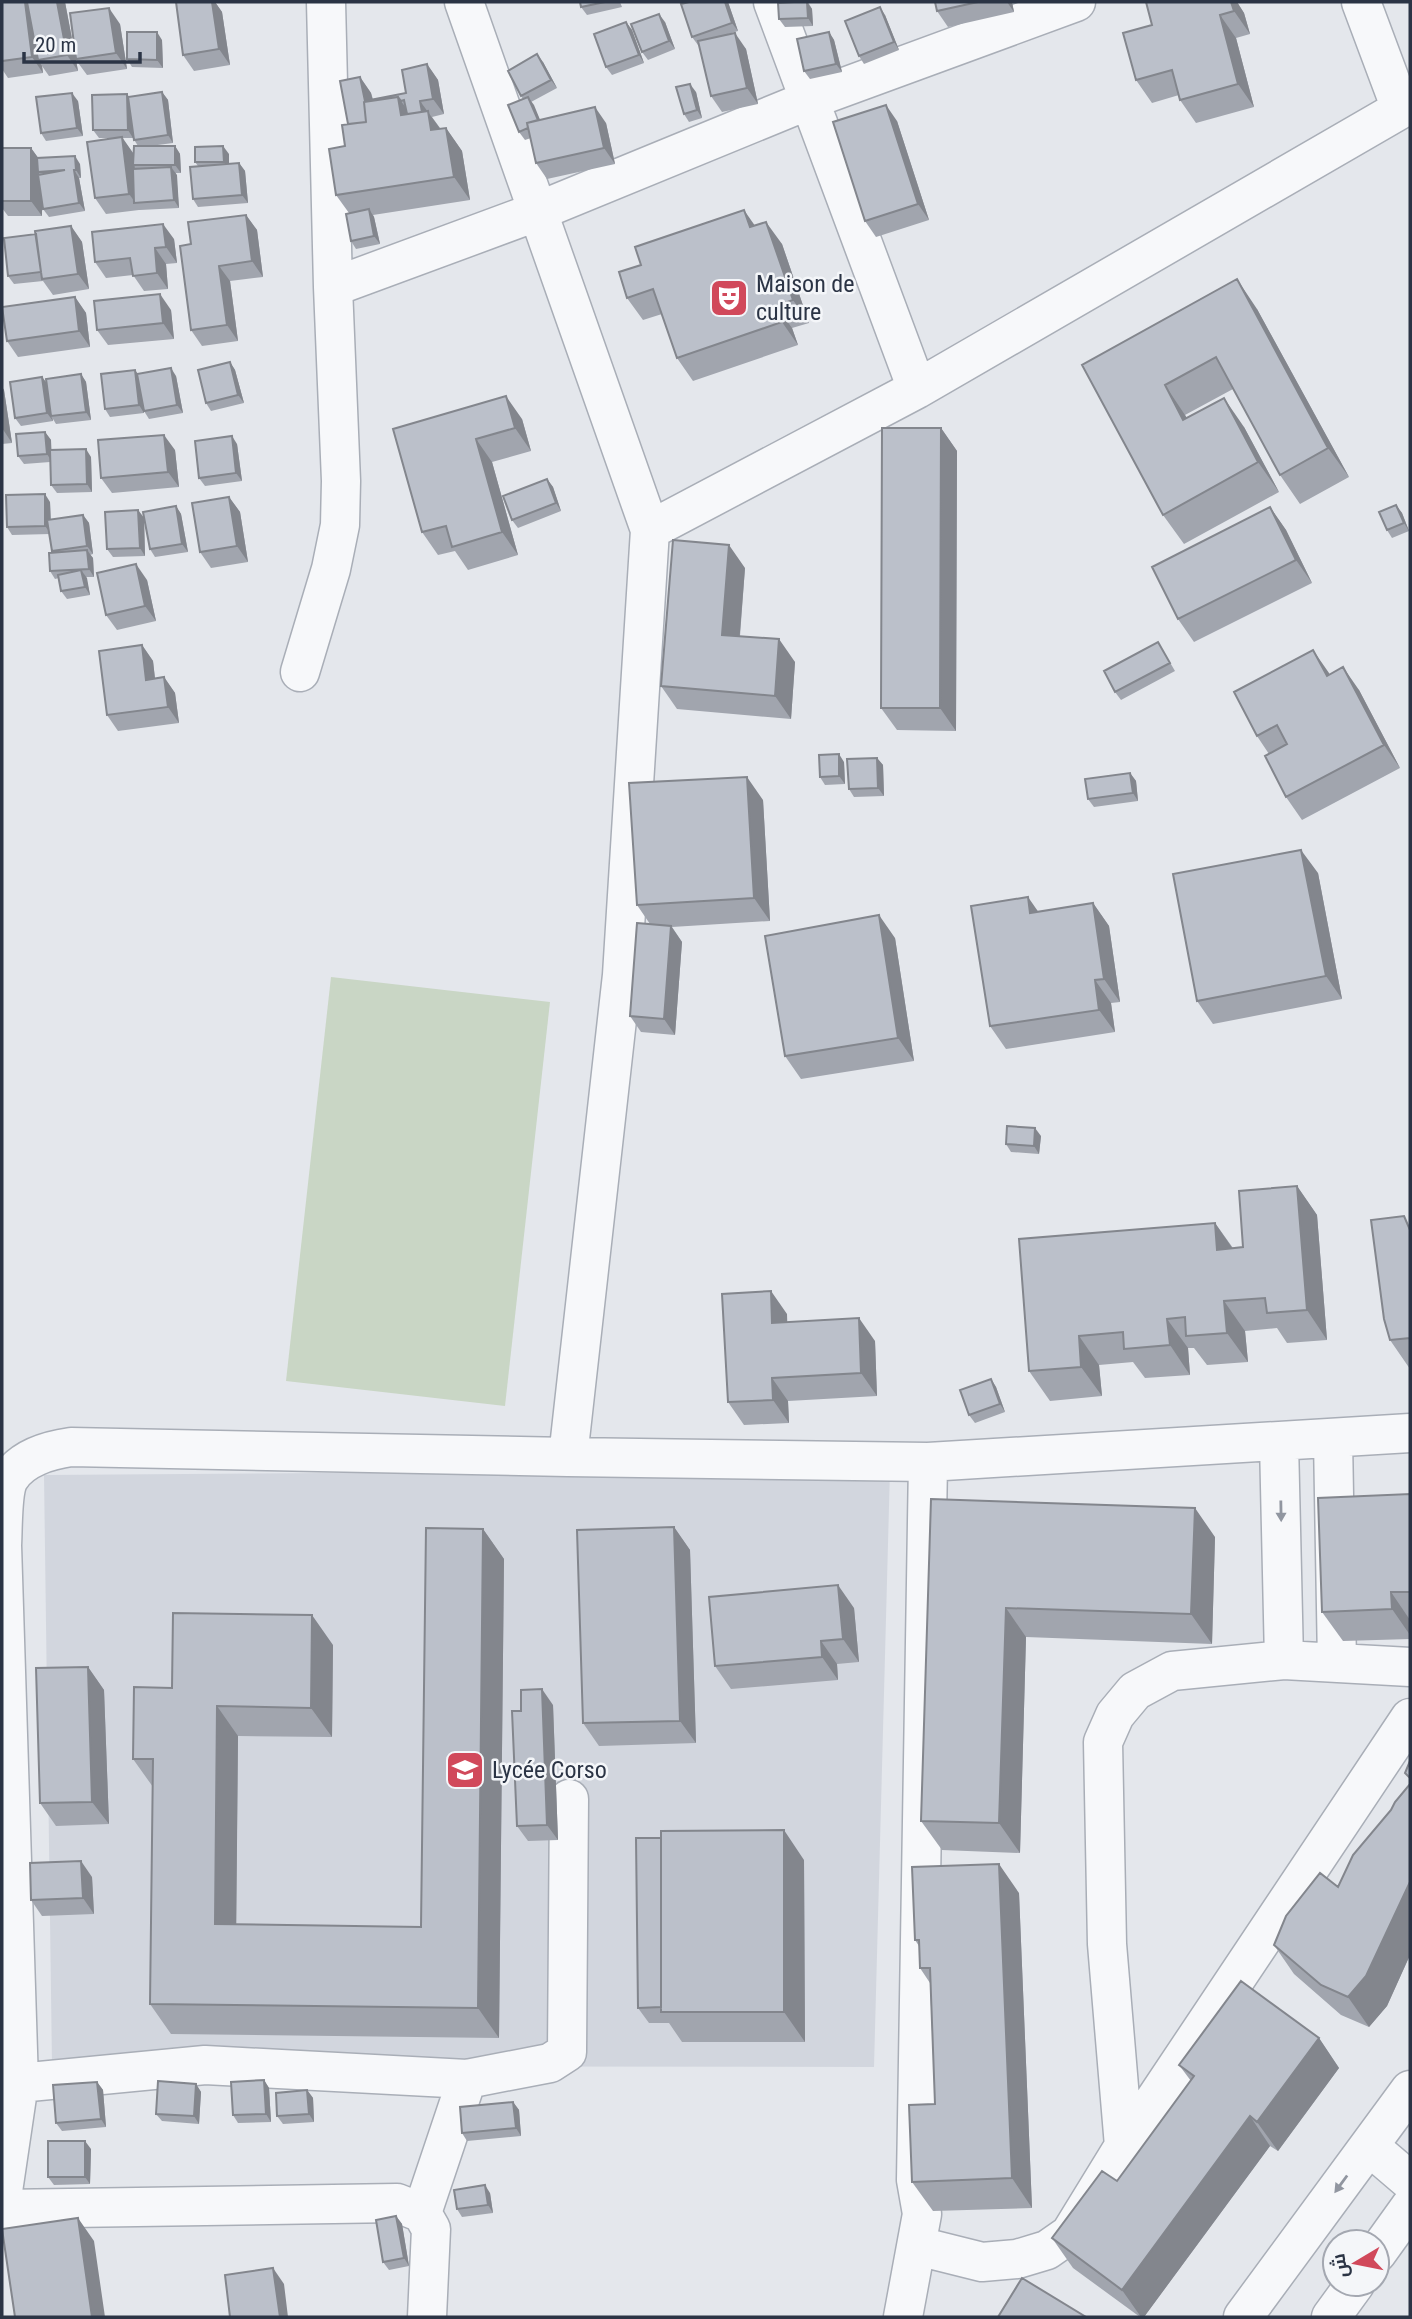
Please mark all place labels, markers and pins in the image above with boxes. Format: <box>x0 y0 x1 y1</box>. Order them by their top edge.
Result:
place label: Maison de culture <box>756 270 854 326</box>
theatre icon: Maison de culture <box>708 277 750 319</box>
school or university icon: Lycée Corso <box>444 1749 486 1791</box>
place label: Lycée Corso <box>492 1756 607 1784</box>

